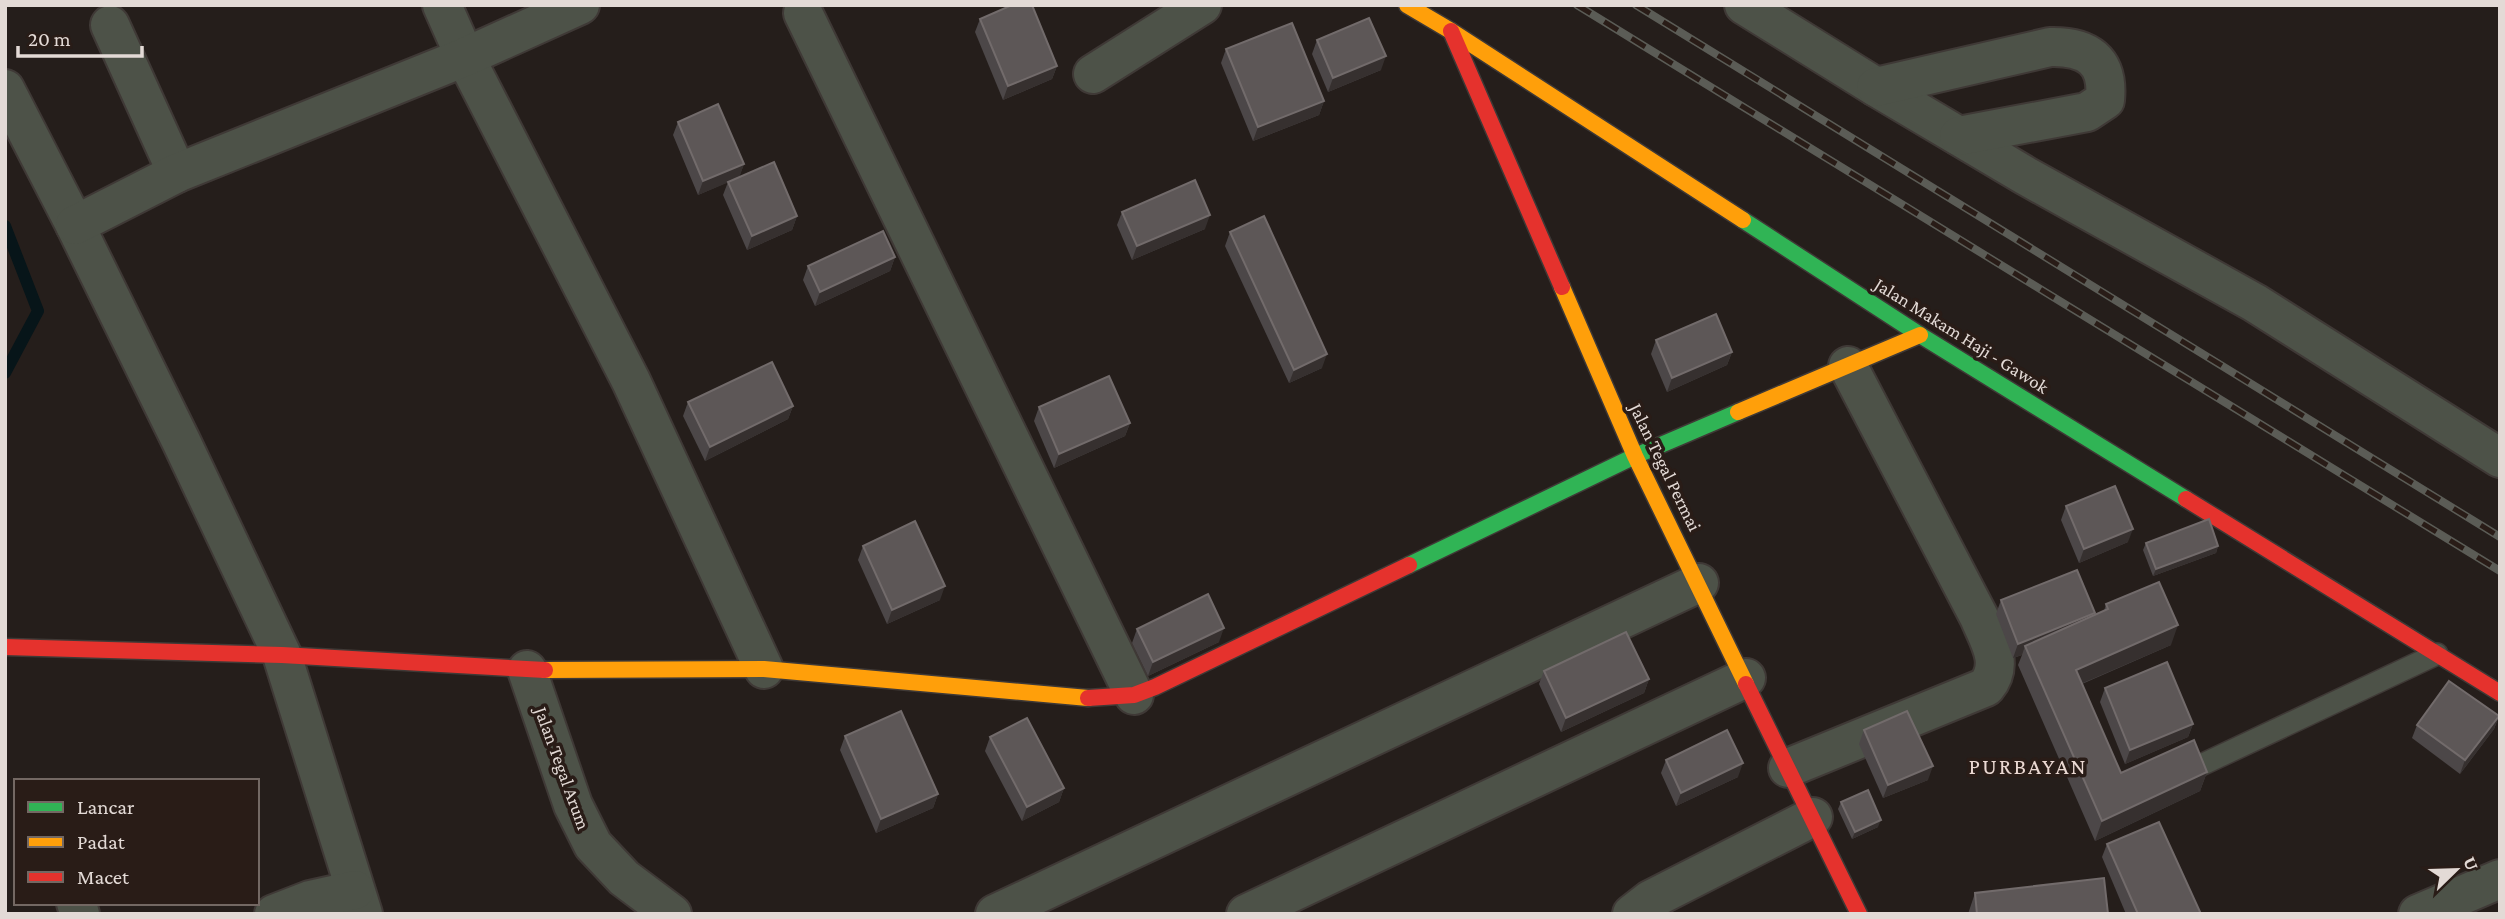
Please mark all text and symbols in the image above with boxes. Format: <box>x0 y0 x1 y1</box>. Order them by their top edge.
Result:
scale bar <box>18 14 142 58</box>
text: 20 m <box>28 27 71 51</box>
street label: Jalan Makam Haji - Gawok <box>1869 272 2053 399</box>
street label: Jalan Tegal Permai <box>1625 398 1706 535</box>
street label: Jalan Tegal Arum <box>530 702 595 832</box>
district label: PURBAYAN <box>1968 753 2088 779</box>
legend <box>14 779 259 905</box>
text: Lancar <box>77 795 135 819</box>
text: Padat <box>77 830 126 854</box>
north arrow <box>2421 835 2491 905</box>
text: U <box>2459 853 2483 874</box>
text: Macet <box>77 865 130 889</box>

